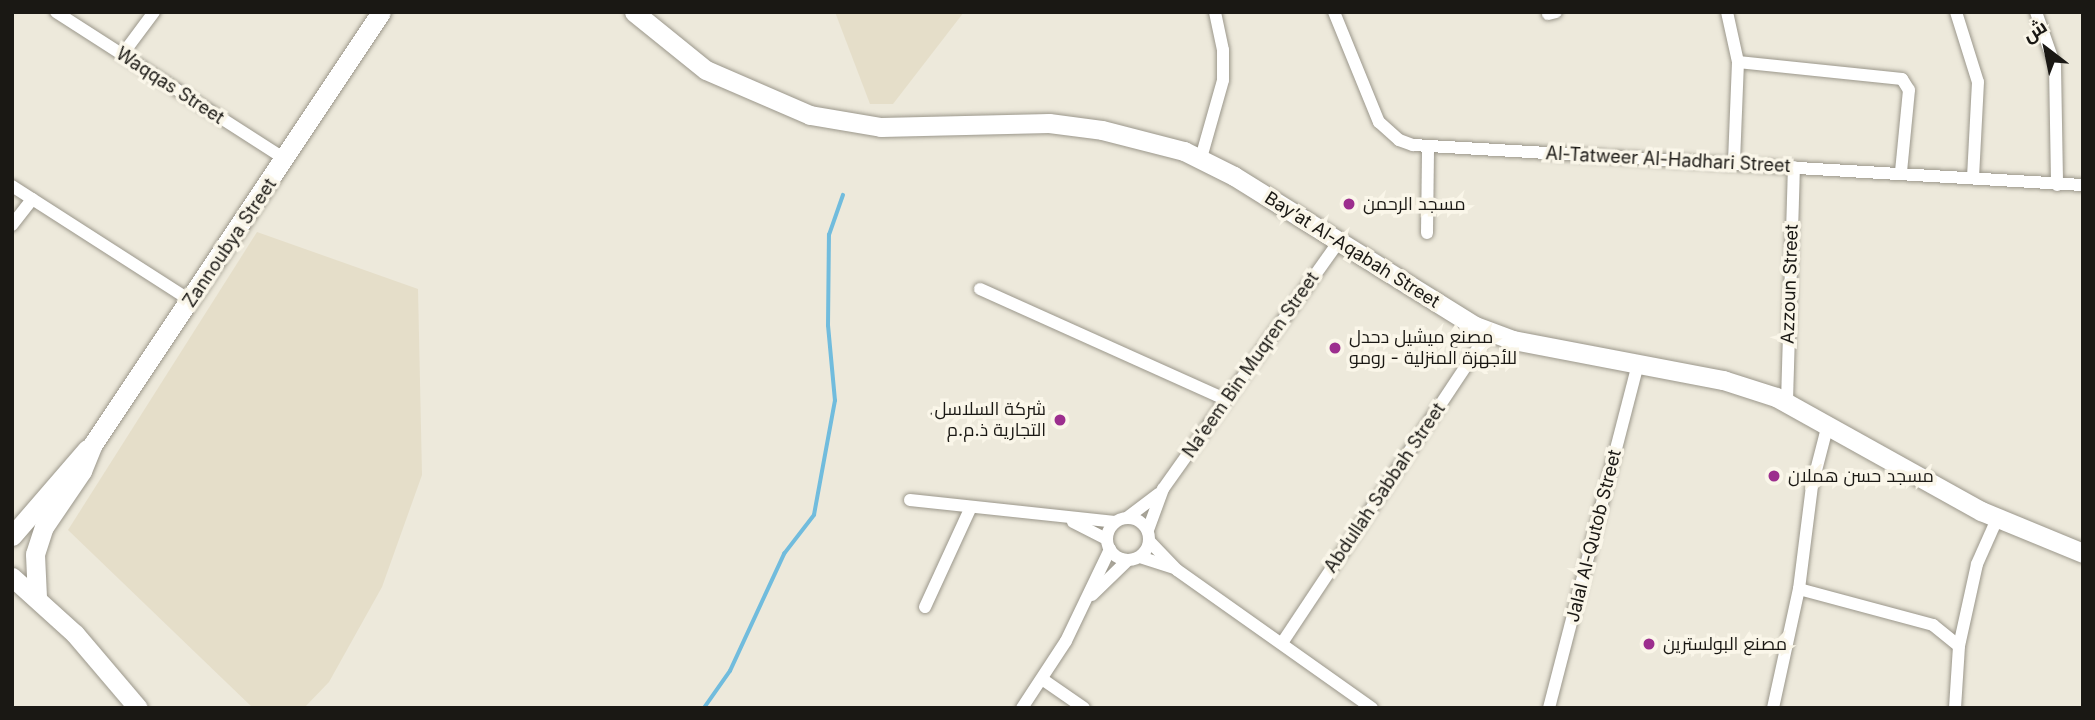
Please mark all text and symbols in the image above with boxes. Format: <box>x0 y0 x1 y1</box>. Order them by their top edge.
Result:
north arrow <box>2011 14 2081 84</box>
text: ش <box>2018 15 2051 47</box>
street label: Waqqas Street <box>112 43 228 129</box>
street label: Al-Tatweer Al-Hadhari Street <box>1545 143 1791 177</box>
street label: Zannoubya Street <box>179 174 281 312</box>
street label: Bay’at Al-Aqabah Street <box>1261 187 1443 313</box>
place label: مسجد الرحمن <box>1363 193 1465 215</box>
marker: مسجد الرحمن <box>1341 196 1357 212</box>
street label: Azzoun Street <box>1777 224 1803 344</box>
street label: Na’eem Bin Muqren Street <box>1179 268 1323 462</box>
place label: مصنع ميشيل دحدل للأجهزة المنزلية - رومو <box>1349 327 1517 370</box>
marker: مصنع ميشيل دحدل للأجهزة المنزلية - رومو <box>1327 340 1343 356</box>
place label: .شركة السلاسل التجارية ذ.م.م <box>929 399 1046 442</box>
street label: Abdullah Sabbah Street <box>1320 399 1450 577</box>
marker: .شركة السلاسل التجارية ذ.م.م <box>1052 412 1068 428</box>
street label: Jalal Al-Qutob Street <box>1562 447 1626 625</box>
place label: مسجد حسن هملان <box>1788 465 1934 487</box>
marker: مسجد حسن هملان <box>1766 468 1782 484</box>
place label: مصنع البولسترين <box>1663 633 1787 655</box>
marker: مصنع البولسترين <box>1641 636 1657 652</box>

